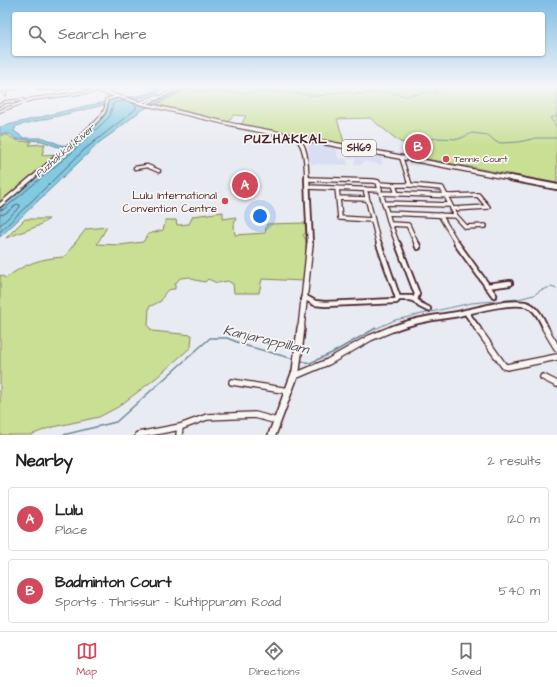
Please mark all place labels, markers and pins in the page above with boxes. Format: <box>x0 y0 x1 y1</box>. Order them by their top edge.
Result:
pin: B <box>405 132 431 162</box>
place label: Tennis Court <box>454 153 508 166</box>
marker: Tennis Court <box>441 154 451 164</box>
pin: A <box>232 170 258 200</box>
place label: Lulu International Convention Centre <box>122 188 217 216</box>
marker: Lulu International Convention Centre <box>220 196 230 206</box>

